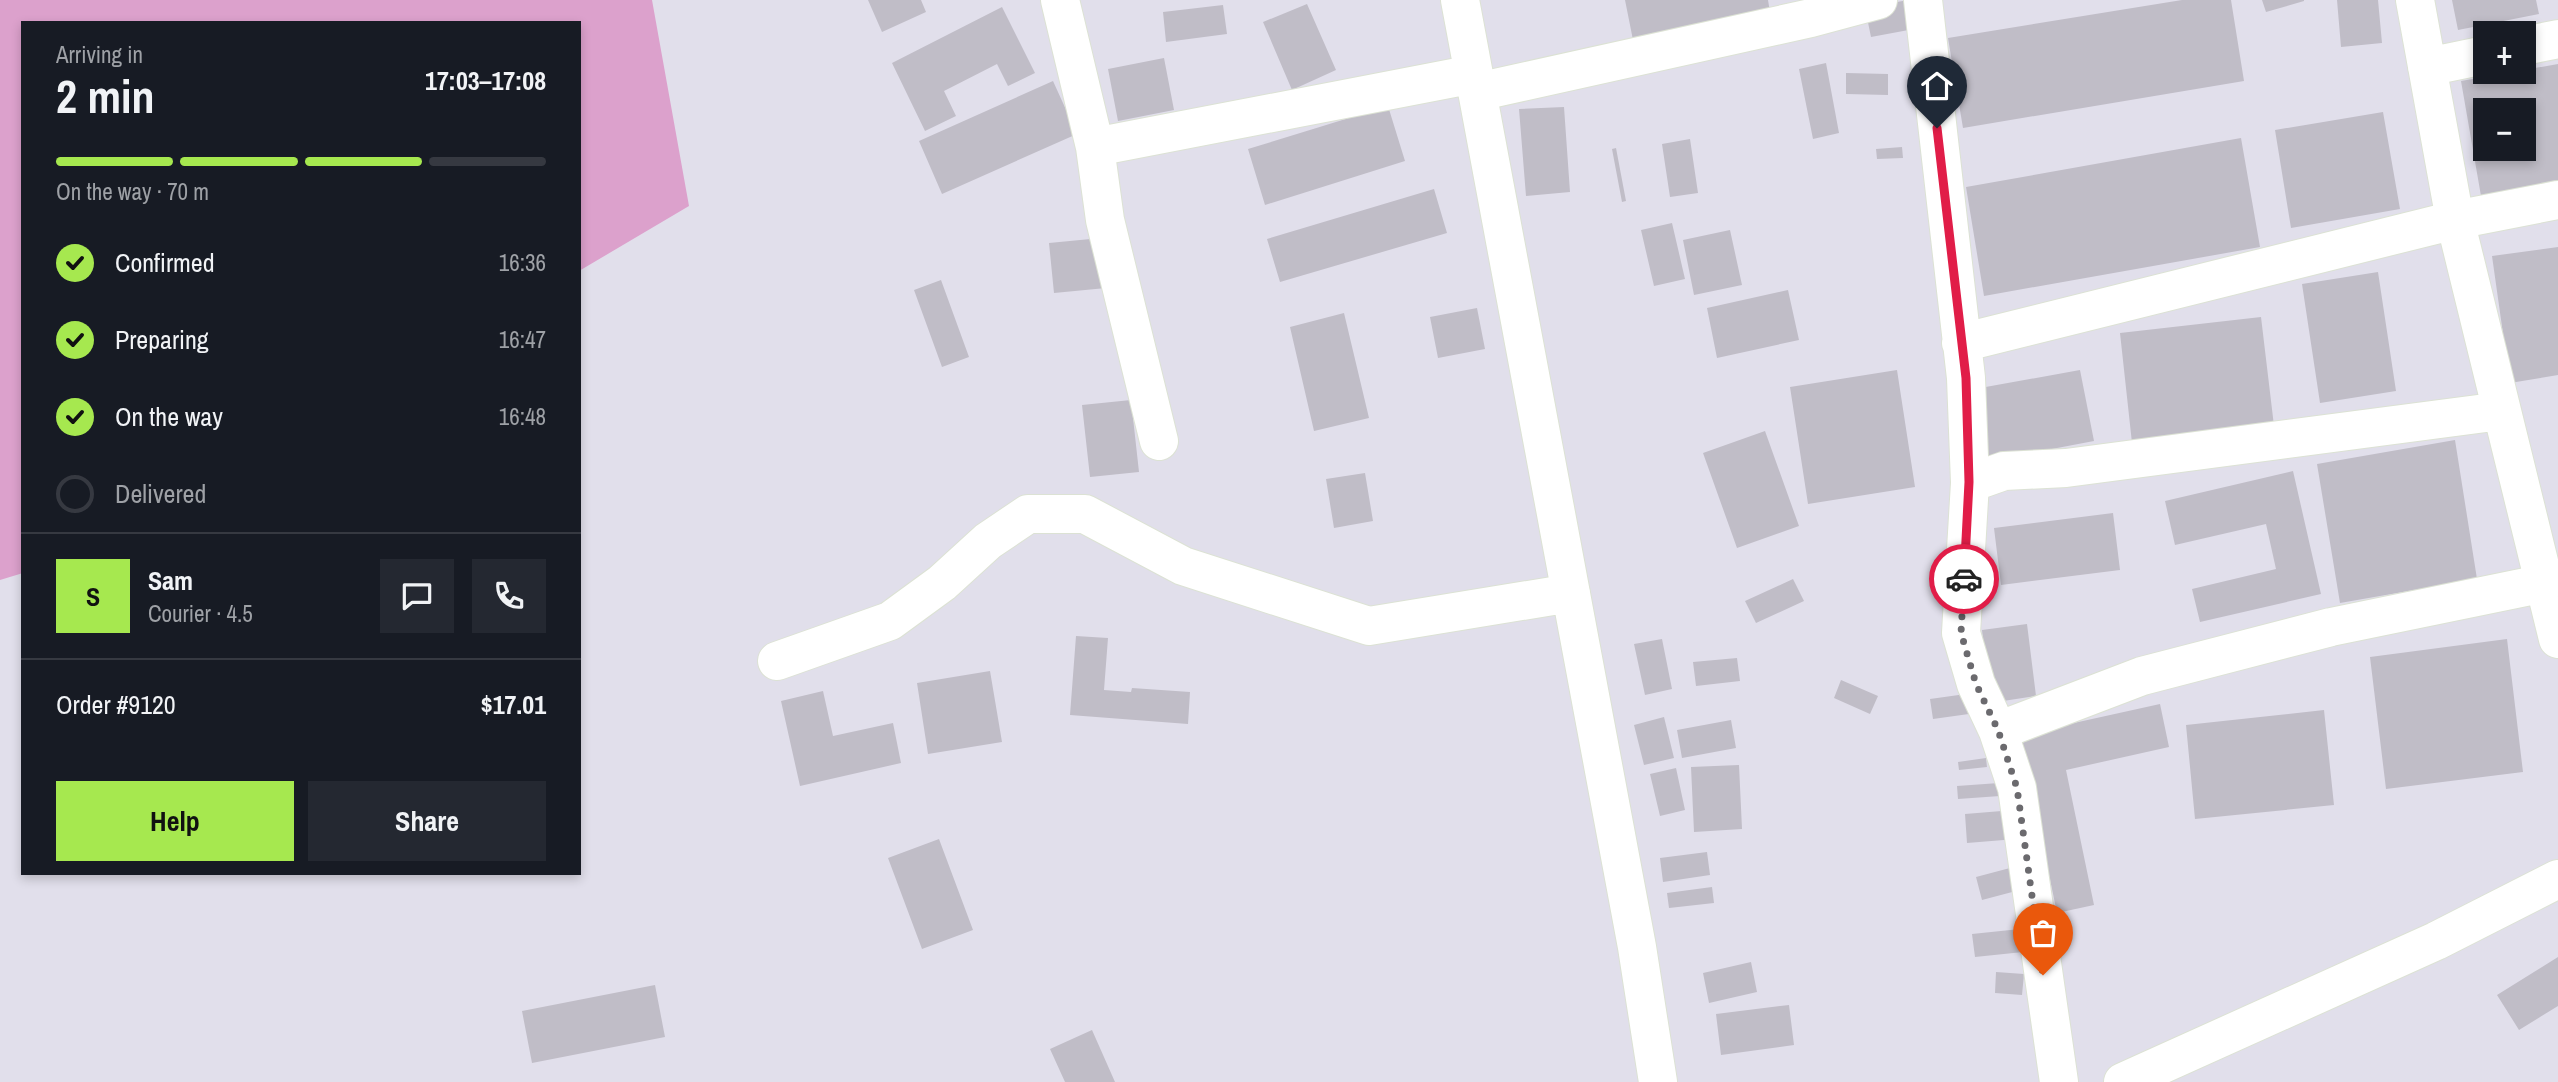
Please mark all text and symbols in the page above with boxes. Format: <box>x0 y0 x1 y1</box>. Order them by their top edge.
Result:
map controls <box>2473 21 2536 161</box>
button: + <box>2473 21 2536 84</box>
text: Arriving in <box>56 39 143 70</box>
pin <box>1907 56 1967 128</box>
text: 17:03–17:08 <box>425 63 546 98</box>
text: 2 min <box>56 65 155 127</box>
icon: home <box>1918 67 1956 105</box>
button: − <box>2473 98 2536 161</box>
text: On the way · 70 m <box>56 176 209 207</box>
icon: check <box>56 244 94 282</box>
text: Confirmed <box>115 245 215 280</box>
text: 16:36 <box>499 247 546 278</box>
icon: check <box>56 321 94 359</box>
text: Preparing <box>115 322 209 357</box>
text: 16:47 <box>499 324 546 355</box>
icon: check <box>56 398 94 436</box>
text: On the way <box>115 399 223 434</box>
text: 16:48 <box>499 401 546 432</box>
text: Delivered <box>115 476 206 511</box>
courier <box>1929 544 1999 614</box>
button: chat <box>380 559 454 633</box>
button: phone <box>472 559 546 633</box>
icon: car <box>1945 560 1983 598</box>
text: Sam <box>148 563 193 598</box>
text: S <box>86 579 100 614</box>
text: Courier · 4.5 <box>148 598 253 629</box>
text: Order #9120 <box>56 687 176 722</box>
text: $17.01 <box>481 687 546 722</box>
button: Help <box>56 781 294 861</box>
button: Share <box>308 781 546 861</box>
pin <box>2013 903 2073 975</box>
icon: bag <box>2024 914 2062 952</box>

